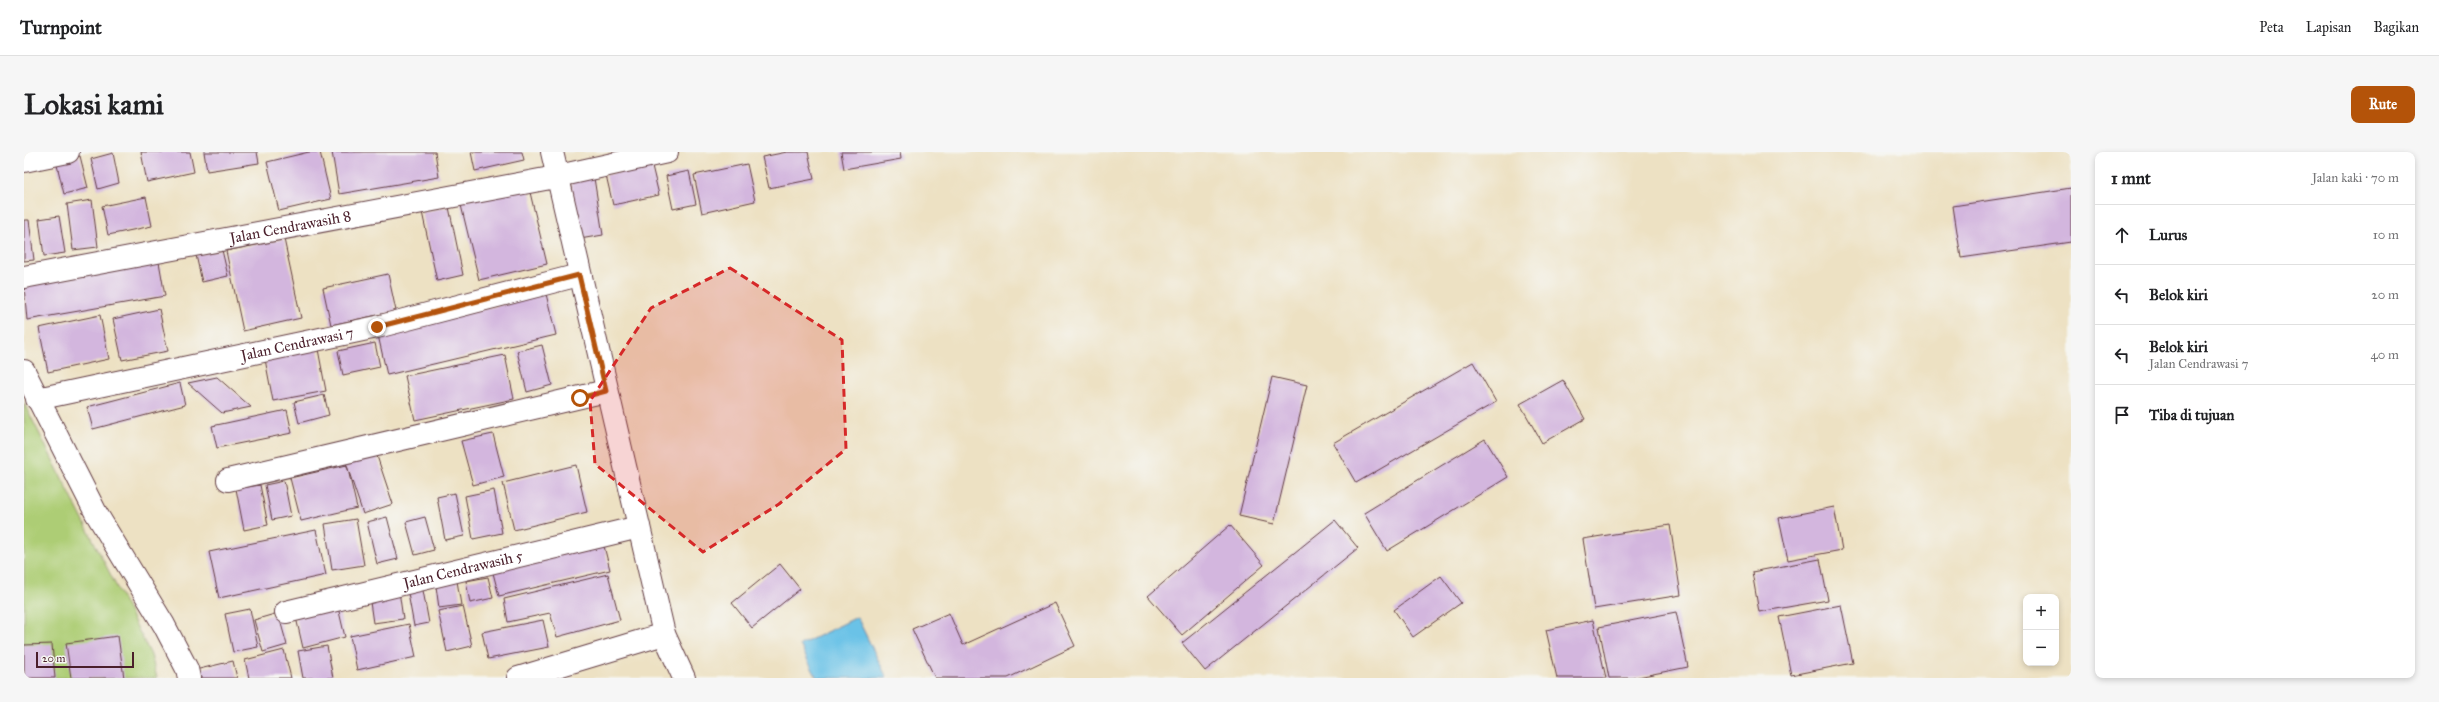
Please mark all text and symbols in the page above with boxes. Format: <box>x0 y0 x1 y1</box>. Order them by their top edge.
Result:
text: Turnpoint <box>20 16 102 39</box>
text: Peta <box>2259 19 2284 36</box>
text: Lapisan <box>2306 19 2351 36</box>
text: Bagikan <box>2373 19 2419 36</box>
button: Rute <box>2351 86 2415 123</box>
text: Lokasi kami <box>24 87 164 122</box>
text: 1 mnt <box>2111 168 2151 189</box>
text: Jalan kaki · 70 m <box>2312 170 2399 186</box>
street label: Jalan Cendrawasih 8 <box>226 207 353 248</box>
icon: ahead <box>2111 224 2133 246</box>
text: Lurus <box>2149 226 2187 244</box>
text: 10 m <box>2373 227 2399 243</box>
icon: left <box>2111 284 2133 306</box>
text: Belok kiri <box>2149 286 2208 304</box>
text: 20 m <box>2371 287 2399 303</box>
route end <box>368 318 386 336</box>
street label: Jalan Cendrawasi 7 <box>237 323 355 366</box>
text: Belok kiri <box>2149 338 2208 356</box>
icon: left <box>2111 344 2133 366</box>
text: 40 m <box>2370 347 2399 363</box>
text: Jalan Cendrawasi 7 <box>2149 356 2248 372</box>
route start <box>571 389 589 407</box>
icon: arrive <box>2111 404 2133 426</box>
text: Tiba di tujuan <box>2149 406 2234 424</box>
street label: Jalan Cendrawasih 5 <box>400 546 524 594</box>
map controls <box>2023 594 2059 666</box>
button: + <box>2023 594 2059 630</box>
button: − <box>2023 630 2059 666</box>
scale bar <box>36 650 134 669</box>
text: 20 m <box>42 652 65 665</box>

